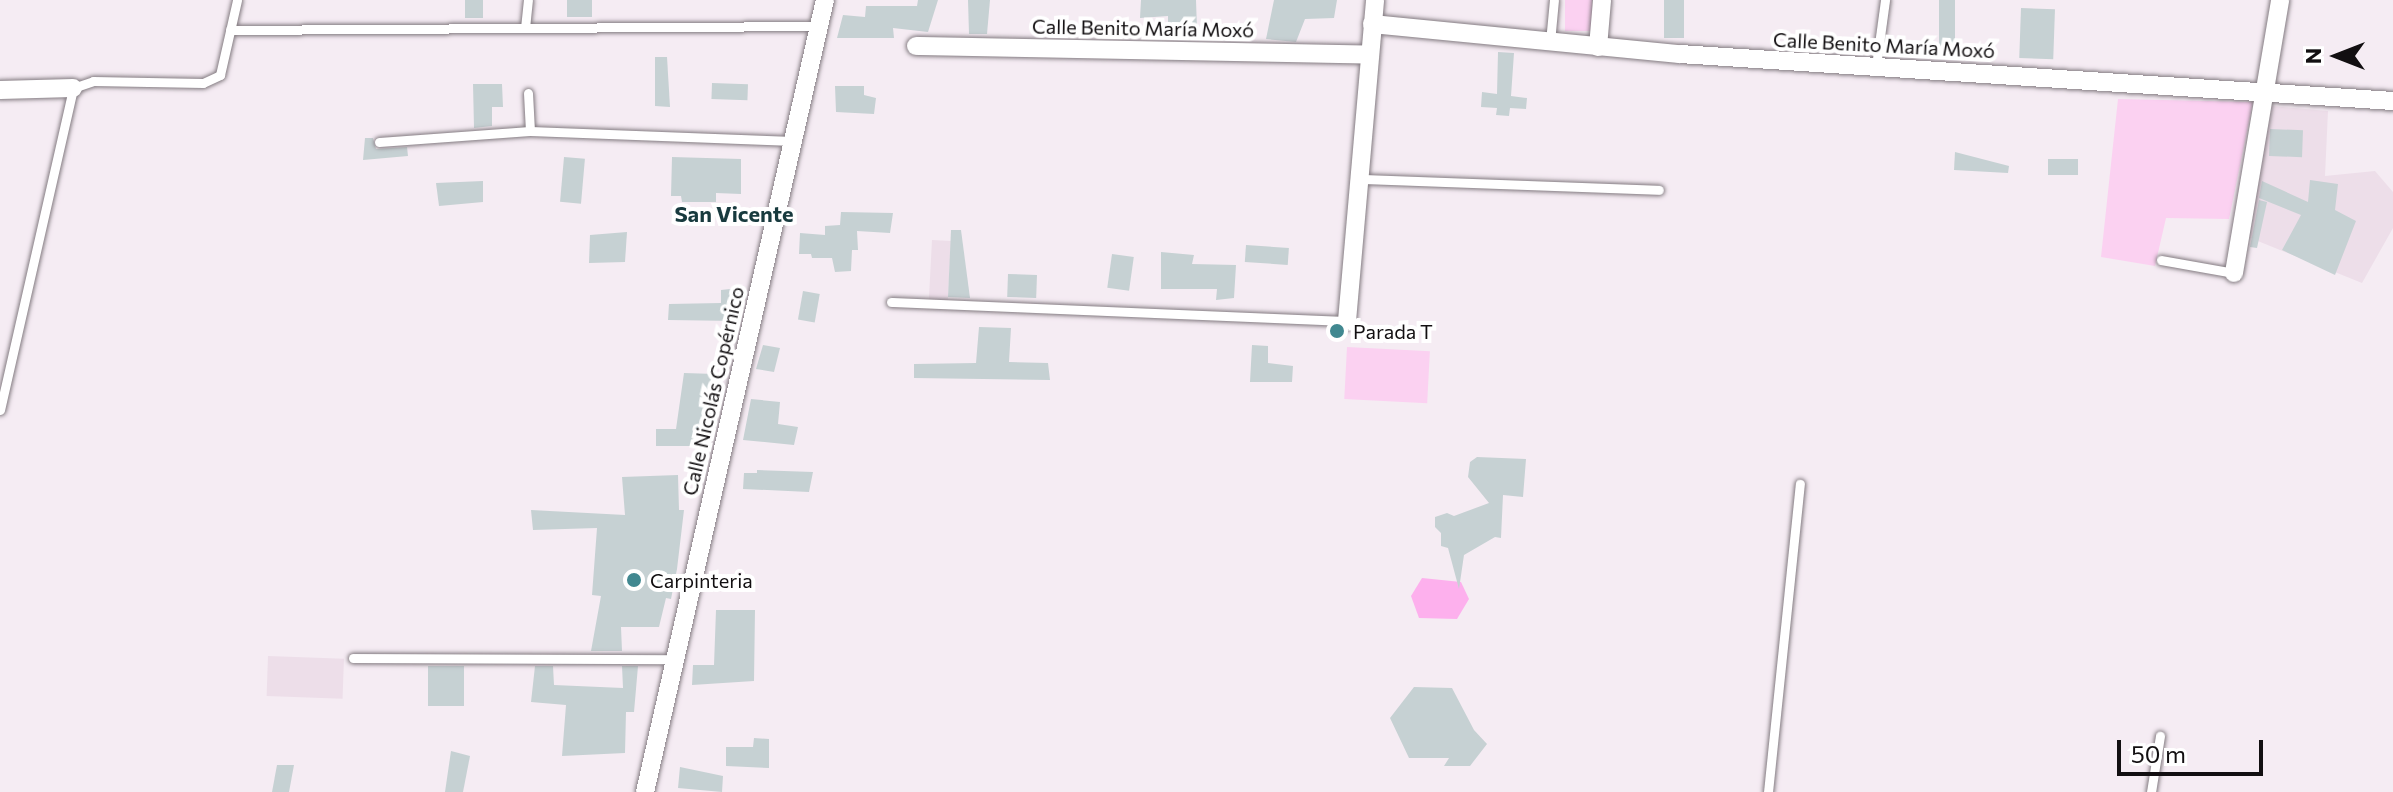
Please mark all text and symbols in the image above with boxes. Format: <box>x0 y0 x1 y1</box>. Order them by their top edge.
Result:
street label: Calle Benito María Moxó <box>1032 14 1254 42</box>
north arrow <box>2297 16 2377 96</box>
street label: Calle Benito María Moxó <box>1772 27 1996 63</box>
text: N <box>2299 48 2326 64</box>
district label: San Vicente <box>674 201 794 227</box>
street label: Calle Nicolás Copérnico <box>677 284 749 498</box>
place label: Parada T <box>1353 319 1433 343</box>
marker: Parada T <box>1328 322 1346 340</box>
place label: Carpinteria <box>650 568 753 592</box>
marker: Carpinteria <box>625 571 643 589</box>
scale bar <box>2121 724 2267 774</box>
text: 50 m <box>2131 739 2186 768</box>

